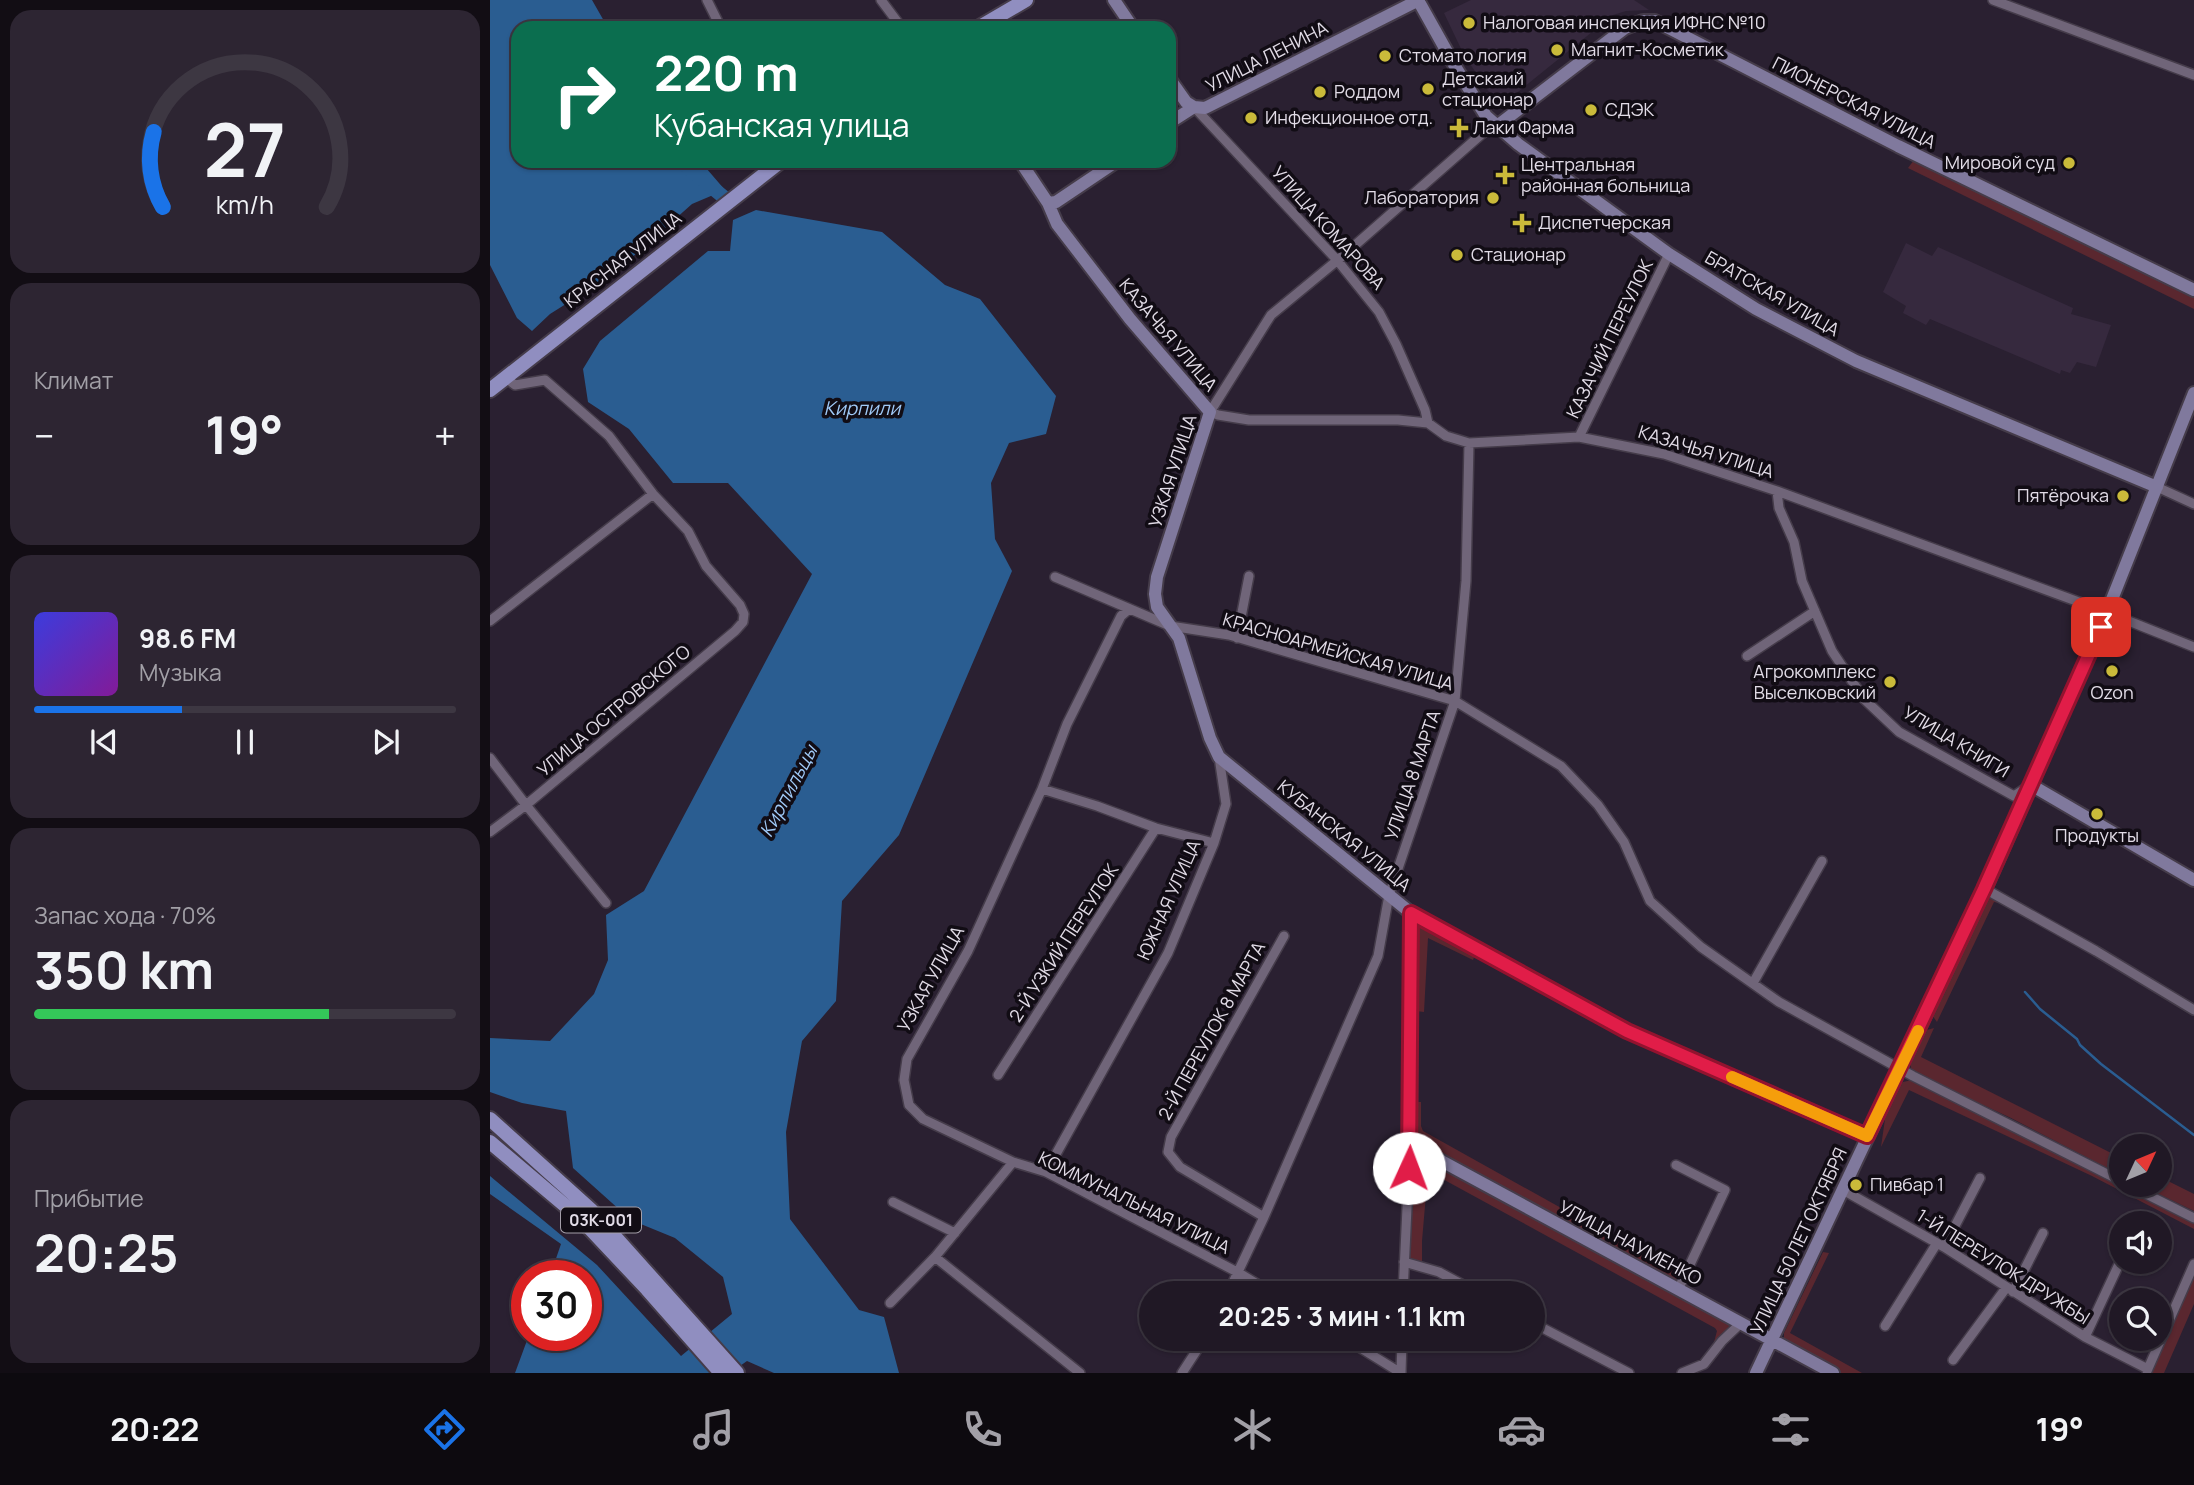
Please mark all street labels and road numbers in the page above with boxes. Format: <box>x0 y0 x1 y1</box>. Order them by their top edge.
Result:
street label: УЛИЦА ЛЕНИНА <box>1201 15 1332 97</box>
street label: ПИОНЕРСКАЯ УЛИЦА <box>1769 50 1941 154</box>
street label: УЛИЦА КОМАРОВА <box>1267 160 1391 295</box>
street label: КРАСНАЯ УЛИЦА <box>559 205 687 313</box>
street label: БРАТСКАЯ УЛИЦА <box>1701 245 1845 342</box>
street label: КАЗАЧИЙ ПЕРЕУЛОК <box>1560 255 1658 422</box>
street label: КАЗАЧЬЯ УЛИЦА <box>1114 273 1224 396</box>
street label: УЗКАЯ УЛИЦА <box>1142 411 1202 530</box>
street label: КАЗАЧЬЯ УЛИЦА <box>1636 419 1778 483</box>
street label: КРАСНОАРМЕЙСКАЯ УЛИЦА <box>1220 607 1457 696</box>
street label: УЛИЦА ОСТРОВСКОГО <box>532 639 695 781</box>
street label: УЛИЦА КНИГИ <box>1899 700 2014 782</box>
street label: УЛИЦА 8 МАРТА <box>1379 706 1446 843</box>
street label: КУБАНСКАЯ УЛИЦА <box>1273 774 1417 897</box>
street label: ЮЖНАЯ УЛИЦА <box>1131 835 1206 964</box>
street label: 2-Й УЗКИЙ ПЕРЕУЛОК <box>1003 859 1123 1026</box>
street label: УЗКАЯ УЛИЦА <box>891 921 969 1036</box>
street label: 2-Й ПЕРЕУЛОК 8 МАРТА <box>1152 937 1270 1124</box>
street label: УЛИЦА 50 ЛЕТ ОКТЯБРЯ <box>1744 1143 1852 1338</box>
street label: КОММУНАЛЬНАЯ УЛИЦА <box>1035 1145 1235 1259</box>
street label: УЛИЦА НАУМЕНКО <box>1555 1194 1706 1290</box>
street label: 1-Й ПЕРЕУЛОК ДРУЖБЫ <box>1912 1203 2095 1329</box>
road number: 03К-001 <box>561 1208 641 1232</box>

